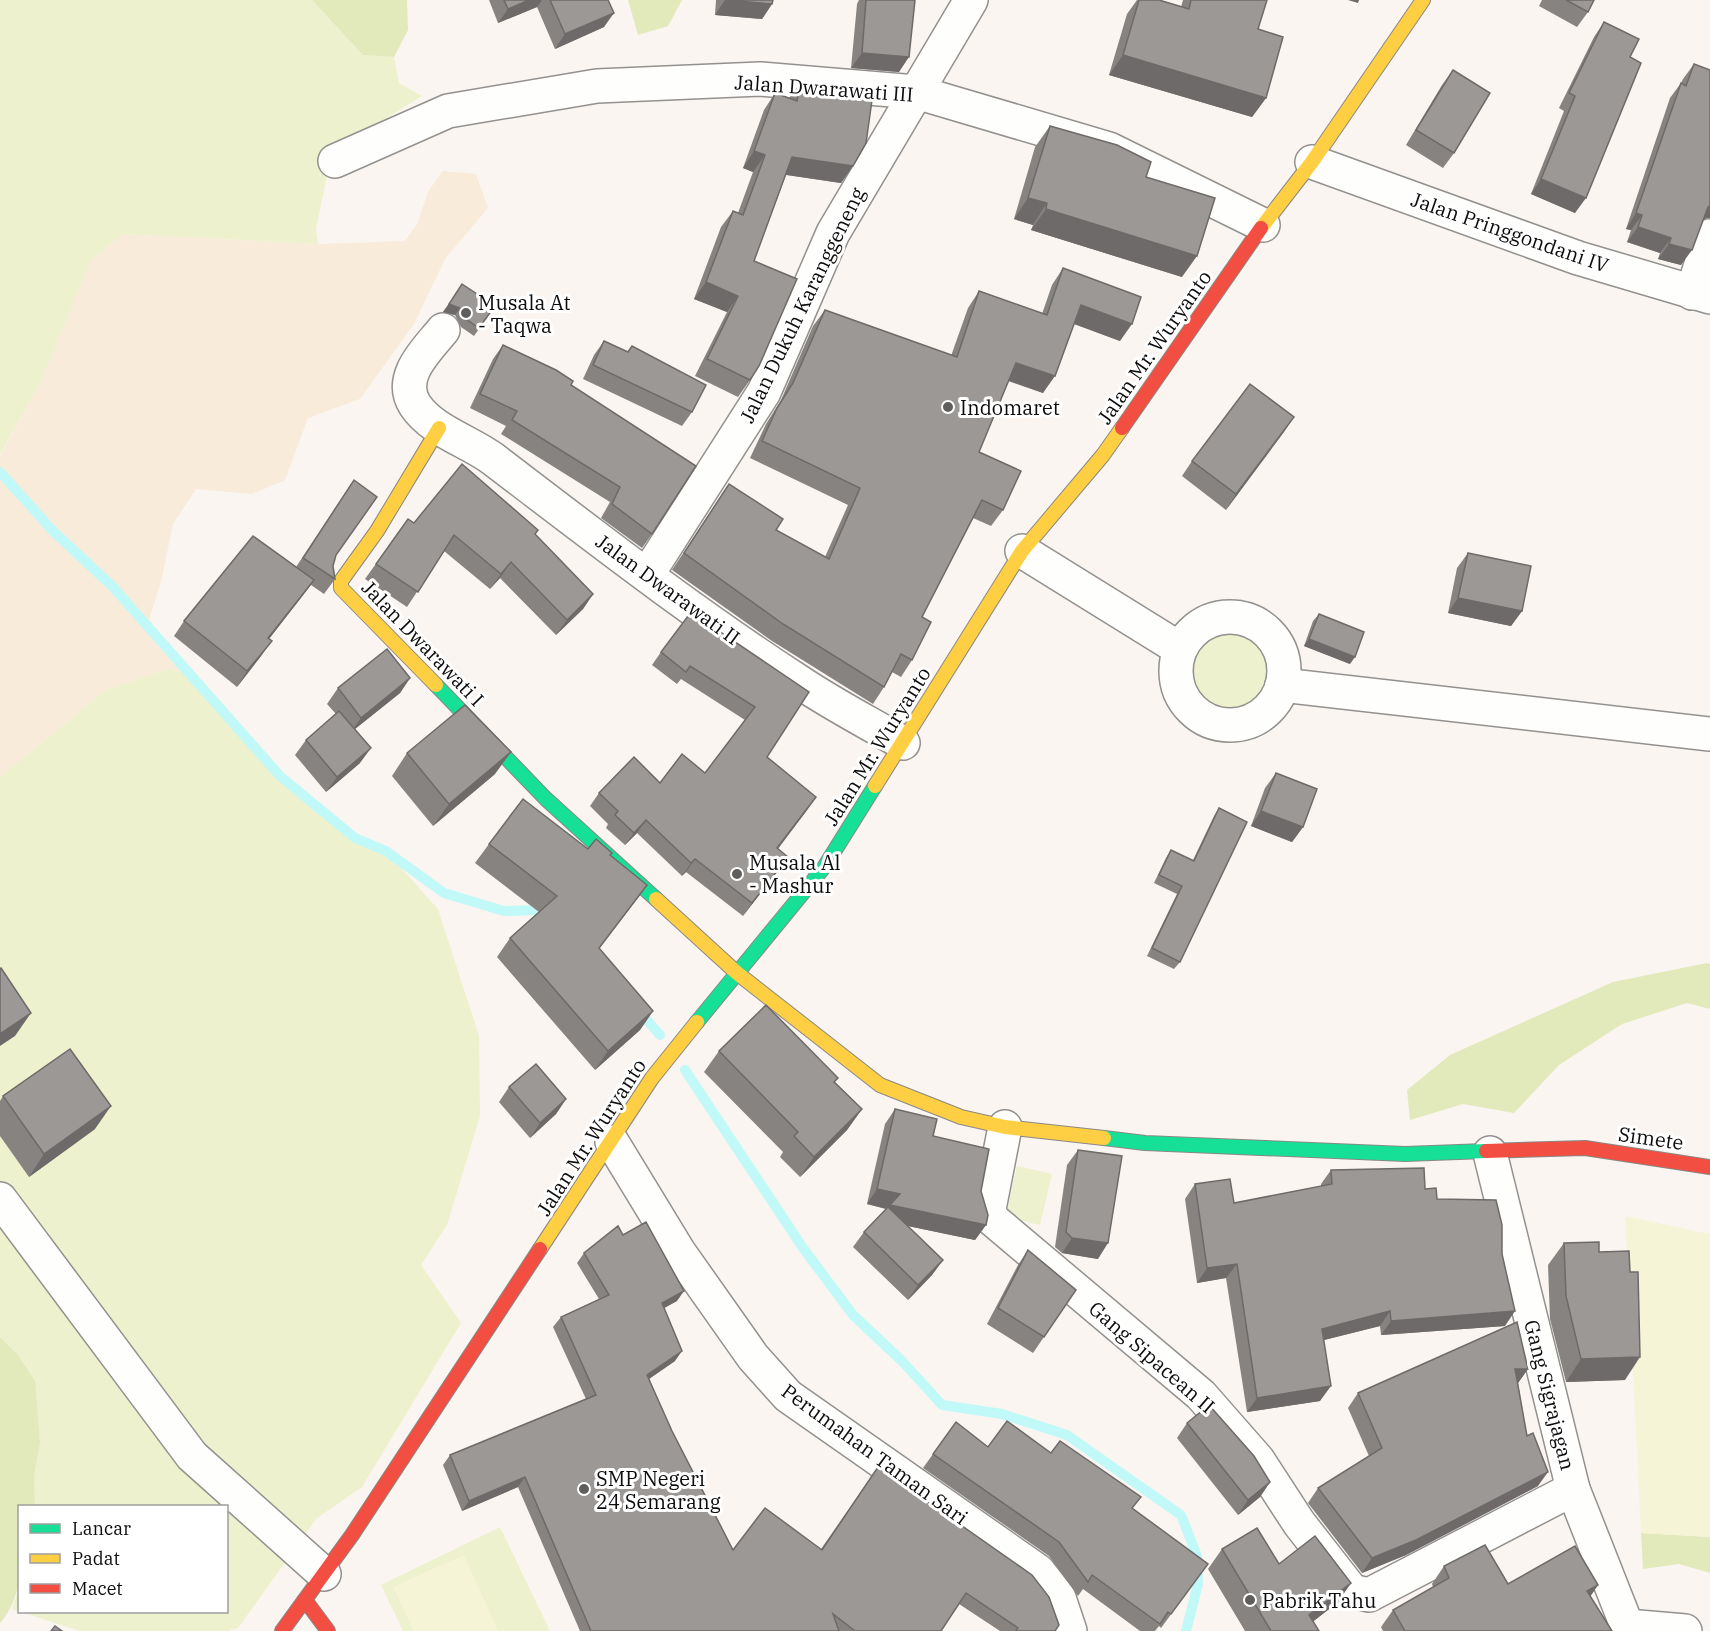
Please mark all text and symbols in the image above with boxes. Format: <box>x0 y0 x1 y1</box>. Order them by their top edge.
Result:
street label: Jalan Dwarawati III <box>734 68 914 108</box>
street label: Jalan Dukuh Karanggeneng <box>733 183 871 427</box>
street label: Jalan Pringgondani IV <box>1408 185 1612 279</box>
street label: Jalan Mr. Wuryanto <box>1091 265 1217 429</box>
place label: Musala At - Taqwa <box>478 289 571 339</box>
marker: Musala At - Taqwa <box>459 306 473 320</box>
place label: Indomaret <box>960 394 1060 421</box>
marker: Indomaret <box>941 400 955 414</box>
street label: Jalan Dwarawati II <box>590 527 746 651</box>
street label: Jalan Dwarawati I <box>356 574 490 712</box>
street label: Jalan Mr. Wuryanto <box>817 662 937 830</box>
place label: Musala Al - Mashur <box>749 849 841 899</box>
marker: Musala Al - Mashur <box>730 867 744 881</box>
street label: Jalan Mr. Wuryanto <box>530 1053 652 1221</box>
street label: Simete <box>1617 1120 1685 1156</box>
street label: Gang Sipacean II <box>1083 1295 1221 1419</box>
street label: Gang Sigrajagan <box>1518 1317 1582 1473</box>
street label: Perumahan Taman Sari <box>777 1377 973 1531</box>
place label: SMP Negeri 24 Semarang <box>596 1465 721 1515</box>
marker: SMP Negeri 24 Semarang <box>577 1482 591 1496</box>
legend <box>18 1505 228 1613</box>
text: Lancar <box>72 1517 131 1540</box>
text: Padat <box>72 1547 120 1570</box>
text: Macet <box>72 1577 123 1600</box>
place label: Pabrik Tahu <box>1262 1587 1376 1614</box>
marker: Pabrik Tahu <box>1243 1593 1257 1607</box>

